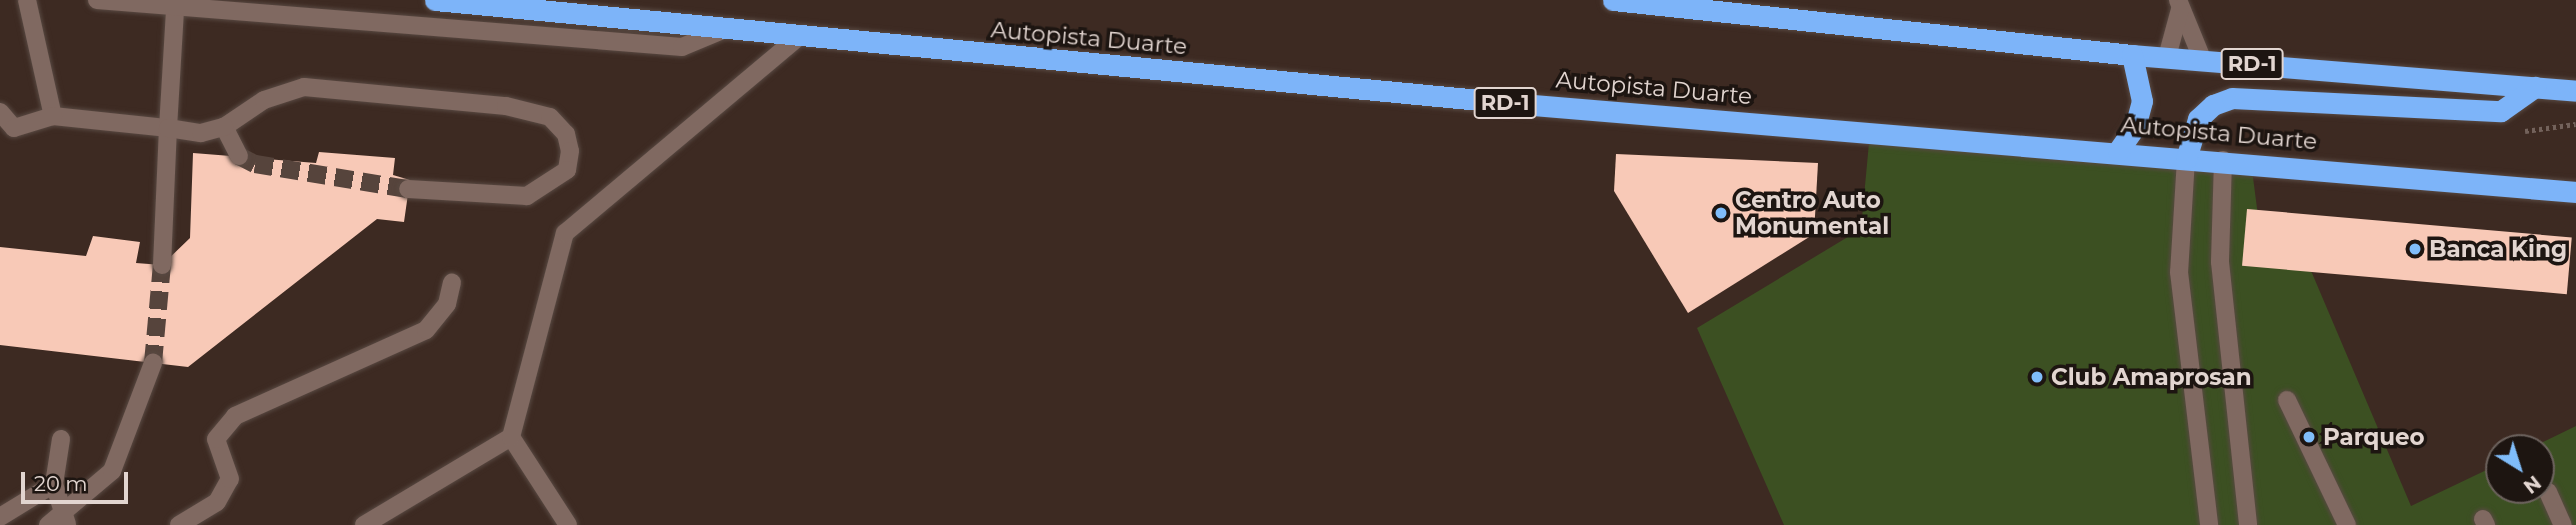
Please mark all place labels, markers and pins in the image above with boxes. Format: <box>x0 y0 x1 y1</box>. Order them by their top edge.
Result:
place label: Centro Auto Monumental <box>1735 186 1889 240</box>
marker: Centro Auto Monumental <box>1713 205 1729 221</box>
place label: Banca King <box>2429 235 2567 263</box>
marker: Banca King <box>2407 241 2423 257</box>
place label: Club Amaprosan <box>2051 363 2252 391</box>
marker: Club Amaprosan <box>2029 369 2045 385</box>
place label: Parqueo <box>2323 423 2425 451</box>
marker: Parqueo <box>2301 429 2317 445</box>

